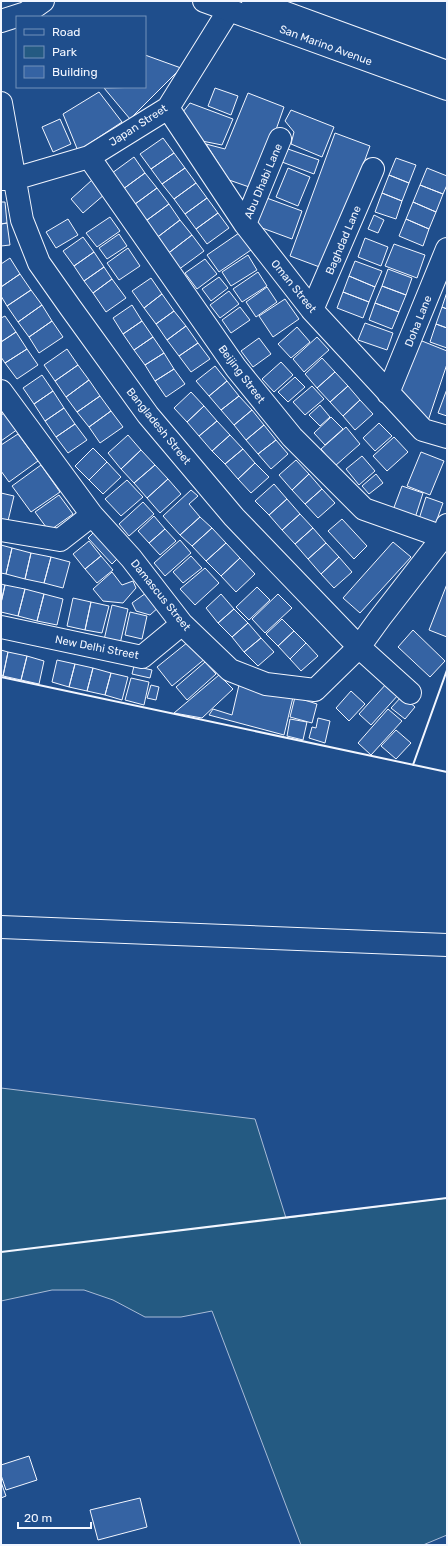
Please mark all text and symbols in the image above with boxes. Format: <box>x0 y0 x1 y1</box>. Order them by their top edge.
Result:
legend <box>16 16 146 88</box>
street label: San Marino Avenue <box>278 23 374 68</box>
text: Road <box>52 25 80 39</box>
text: Park <box>52 45 78 59</box>
text: Building <box>52 65 98 79</box>
street label: Japan Street <box>107 101 170 149</box>
street label: Abu Dhabi Lane <box>242 142 285 221</box>
street label: Baghdad Lane <box>323 204 364 277</box>
street label: Oman Street <box>268 257 319 316</box>
street label: Doha Lane <box>402 294 435 349</box>
street label: Beijing Street <box>216 343 268 406</box>
street label: Bangladesh Street <box>124 385 194 468</box>
street label: Damascus Street <box>128 557 194 634</box>
street label: New Delhi Street <box>54 633 141 662</box>
scale bar <box>18 1504 91 1530</box>
text: 20 m <box>24 1511 52 1525</box>

